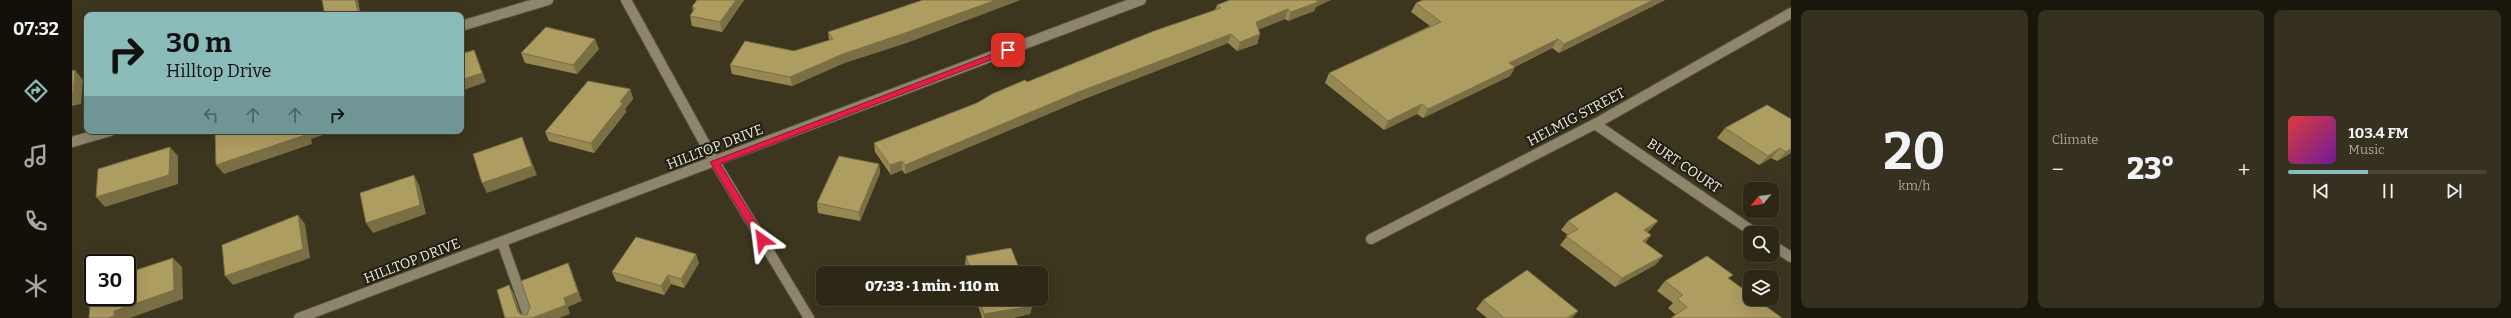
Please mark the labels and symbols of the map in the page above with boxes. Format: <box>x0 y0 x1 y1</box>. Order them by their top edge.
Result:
pin <box>991 33 1025 67</box>
street label: HELMIG STREET <box>1524 84 1628 150</box>
street label: HILLTOP DRIVE <box>664 121 766 173</box>
street label: BURT COURT <box>1644 135 1724 197</box>
north arrow <box>1743 182 1779 218</box>
position arrow <box>741 219 783 261</box>
street label: HILLTOP DRIVE <box>361 235 463 287</box>
speed limit sign: 30 <box>84 254 136 306</box>

